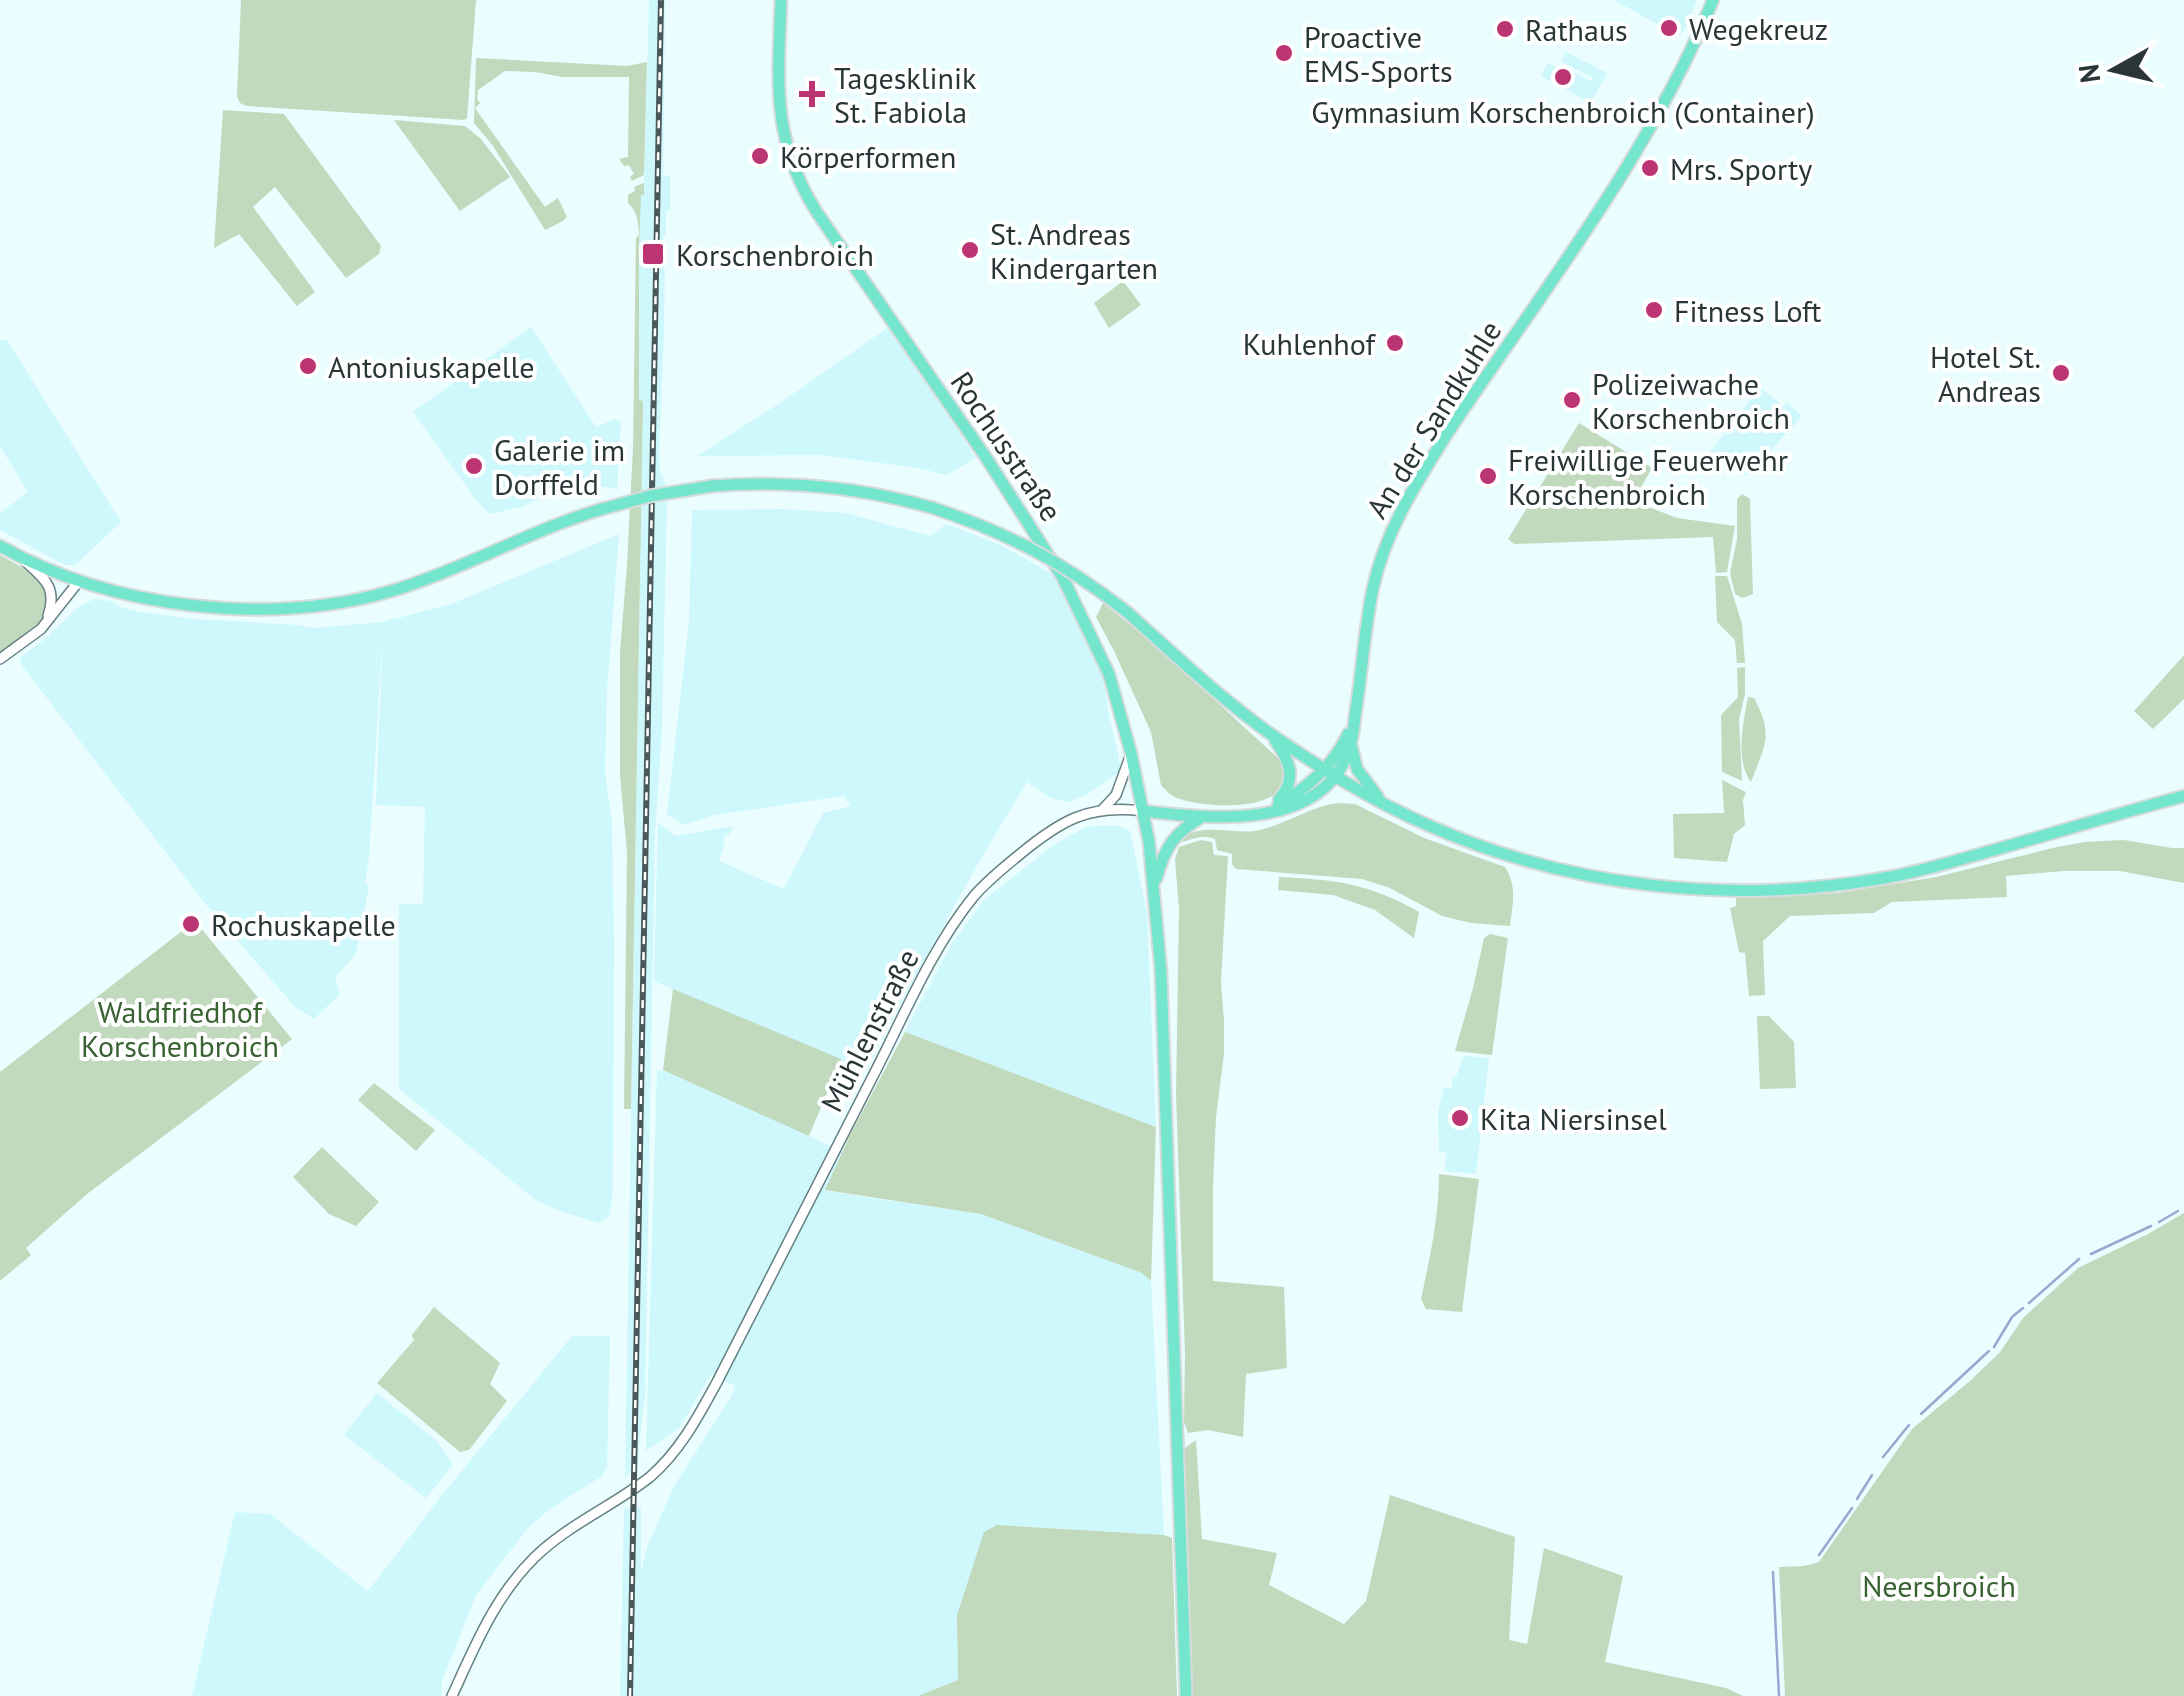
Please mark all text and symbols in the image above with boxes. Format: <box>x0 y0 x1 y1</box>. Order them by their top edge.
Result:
place label: Wegekreuz <box>1689 9 1828 48</box>
place label: Rathaus <box>1525 10 1628 49</box>
place label: Proactive EMS-Sports <box>1304 17 1453 90</box>
marker: Wegekreuz <box>1658 17 1680 39</box>
marker: Rathaus <box>1494 18 1516 40</box>
north arrow <box>2064 20 2164 120</box>
marker: Proactive EMS-Sports <box>1273 42 1295 64</box>
place label: Tagesklinik St. Fabiola <box>834 58 977 131</box>
text: N <box>2069 62 2108 85</box>
marker: Gymnasium Korschenbroich (Container) <box>1552 66 1574 88</box>
marker: Tagesklinik St. Fabiola <box>799 81 825 107</box>
place label: Gymnasium Korschenbroich (Container) <box>1311 92 1815 131</box>
place label: Körperformen <box>780 137 956 176</box>
marker: Körperformen <box>749 145 771 167</box>
place label: Mrs. Sporty <box>1670 149 1812 188</box>
marker: Mrs. Sporty <box>1639 157 1661 179</box>
place label: St. Andreas Kindergarten <box>990 214 1158 287</box>
place label: Korschenbroich <box>676 235 874 274</box>
marker: St. Andreas Kindergarten <box>959 239 981 261</box>
marker: Korschenbroich <box>640 241 666 267</box>
place label: Fitness Loft <box>1674 291 1821 330</box>
marker: Fitness Loft <box>1643 299 1665 321</box>
street label: An der Sandkuhle <box>1357 313 1509 525</box>
place label: Kuhlenhof <box>1243 324 1376 363</box>
marker: Kuhlenhof <box>1384 332 1406 354</box>
place label: Hotel St. Andreas <box>1930 337 2041 410</box>
place label: Antoniuskapelle <box>328 347 535 386</box>
marker: Antoniuskapelle <box>297 355 319 377</box>
marker: Hotel St. Andreas <box>2050 362 2072 384</box>
street label: Rochusstraße <box>943 364 1071 528</box>
place label: Polizeiwache Korschenbroich <box>1592 364 1790 437</box>
marker: Polizeiwache Korschenbroich <box>1561 389 1583 411</box>
place label: Galerie im Dorffeld <box>494 430 625 503</box>
place label: Freiwillige Feuerwehr Korschenbroich <box>1508 440 1788 513</box>
marker: Galerie im Dorffeld <box>463 455 485 477</box>
marker: Freiwillige Feuerwehr Korschenbroich <box>1477 465 1499 487</box>
place label: Rochuskapelle <box>211 905 396 944</box>
marker: Rochuskapelle <box>180 913 202 935</box>
street label: Mühlenstraße <box>811 942 927 1118</box>
park label: Waldfriedhof Korschenbroich <box>81 992 279 1065</box>
place label: Kita Niersinsel <box>1480 1099 1667 1138</box>
marker: Kita Niersinsel <box>1449 1107 1471 1129</box>
park label: Neersbroich <box>1862 1566 2016 1605</box>

